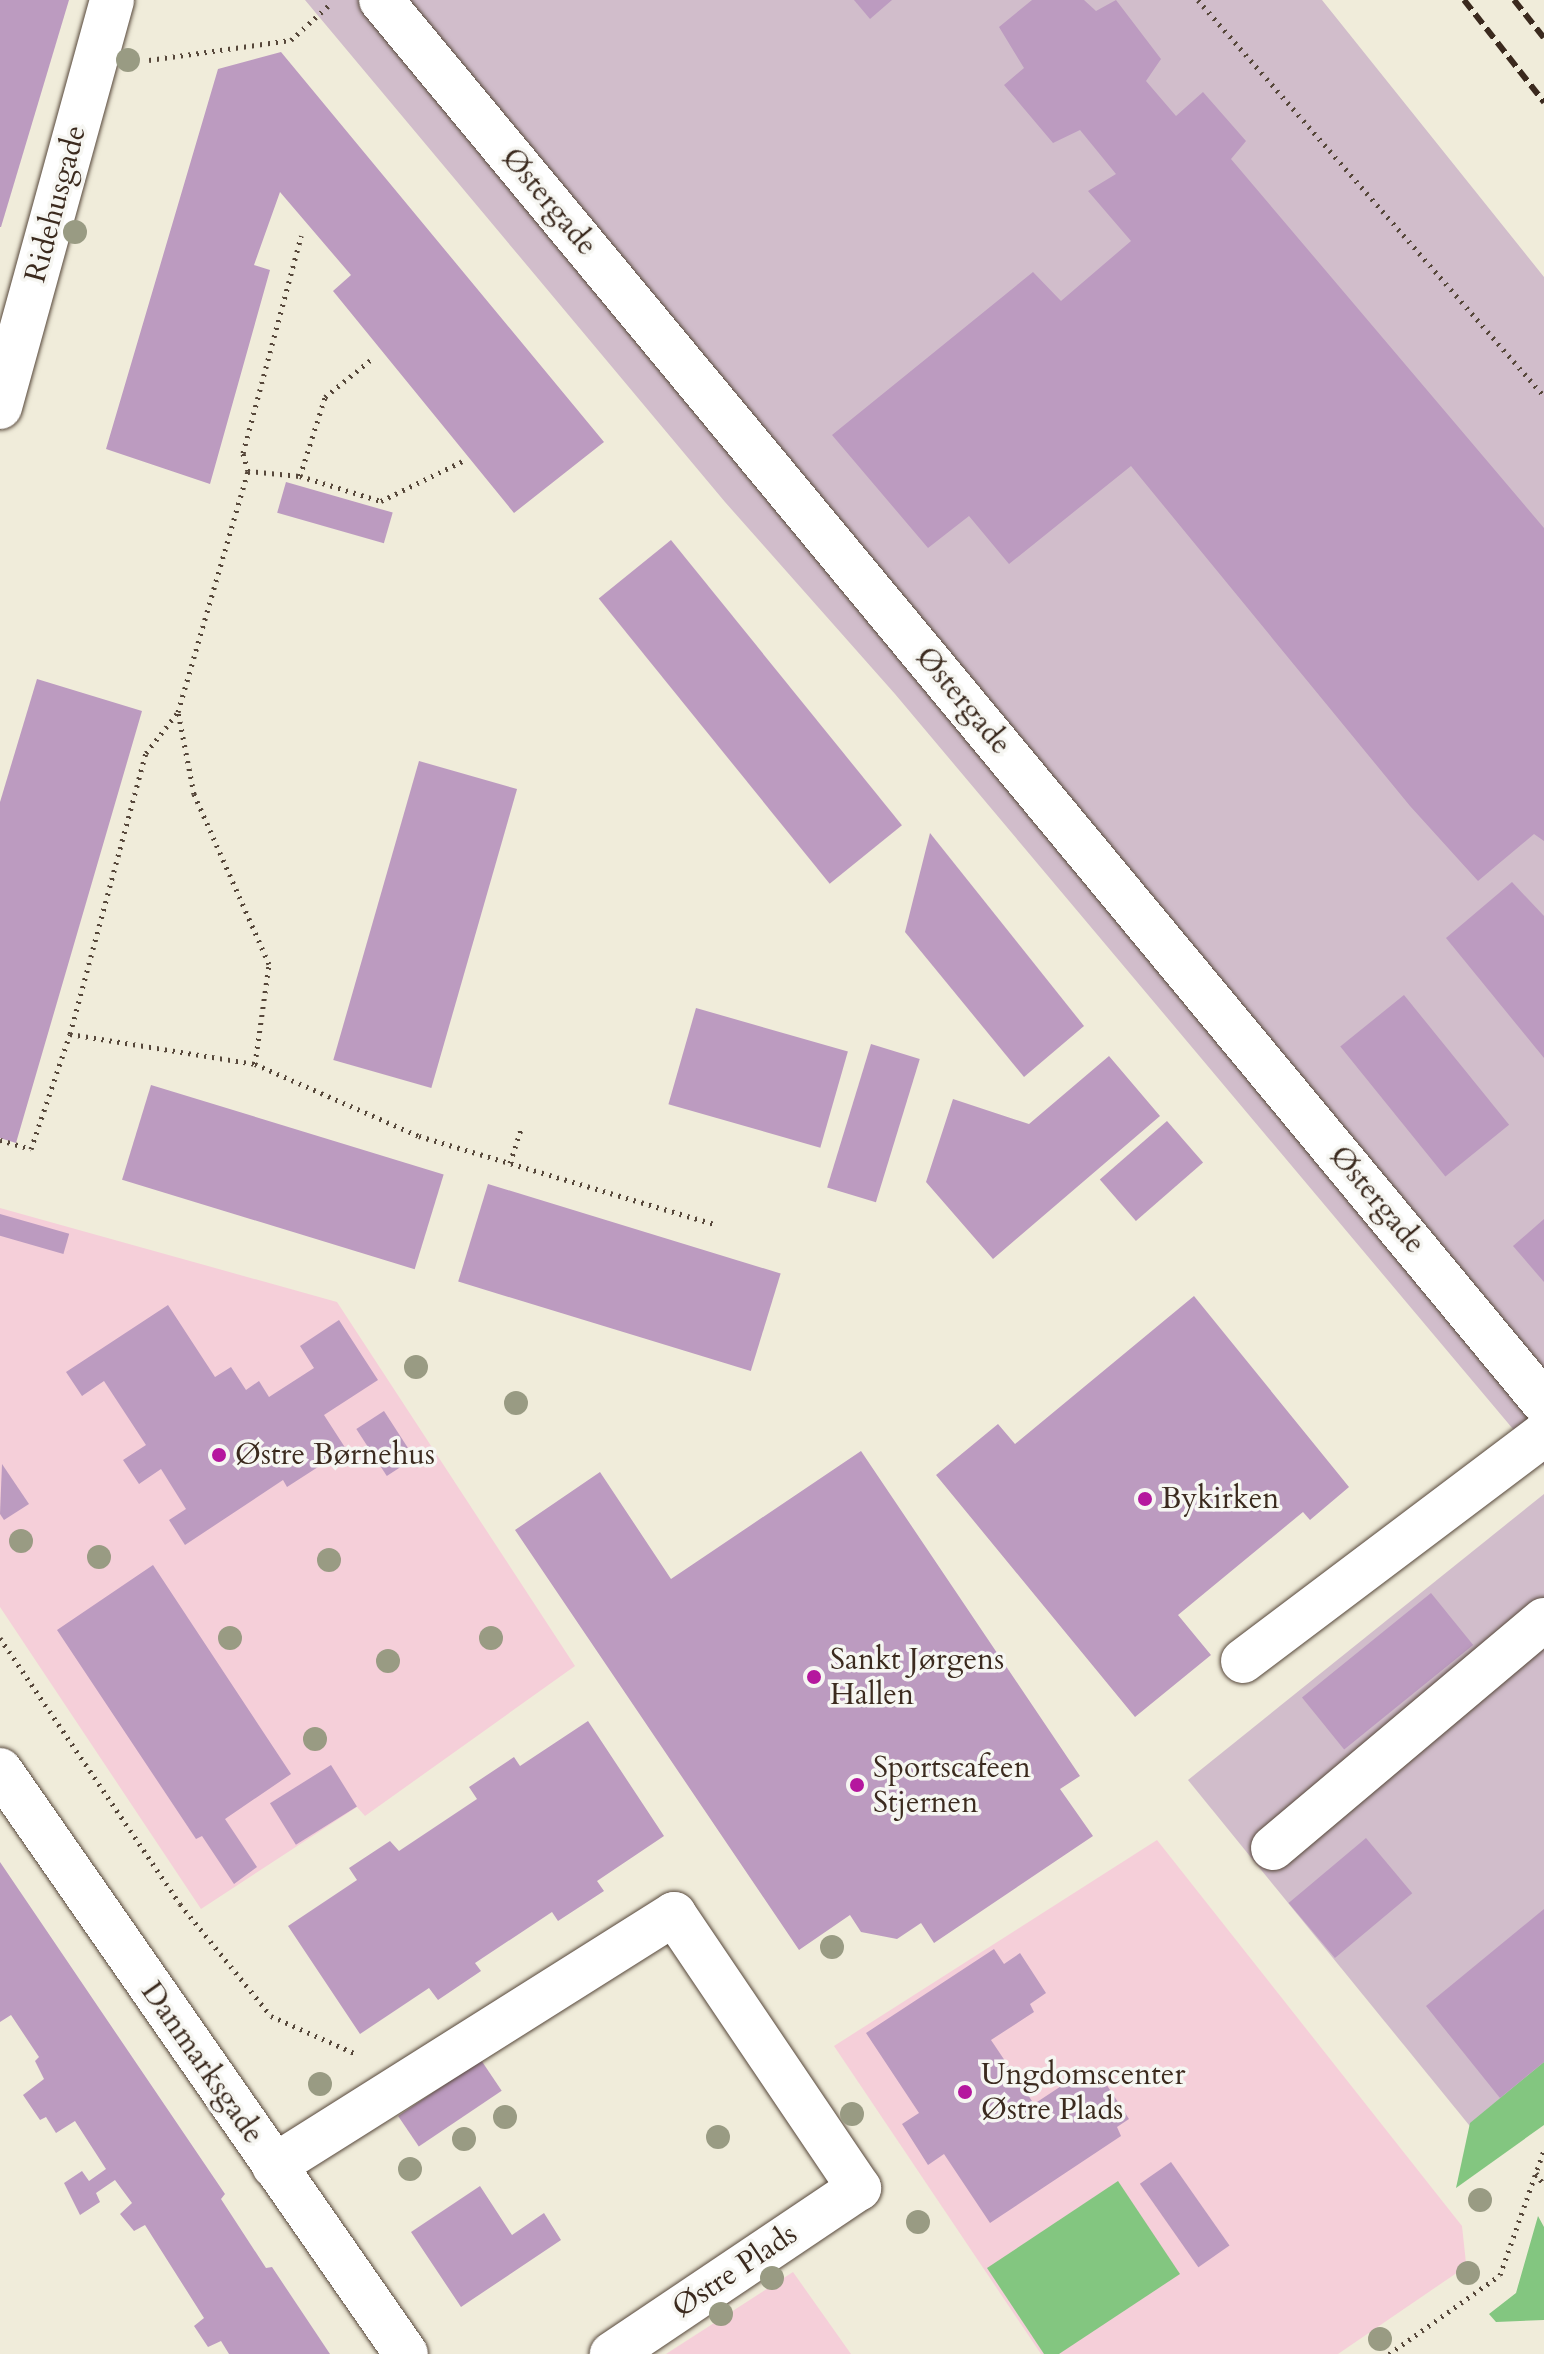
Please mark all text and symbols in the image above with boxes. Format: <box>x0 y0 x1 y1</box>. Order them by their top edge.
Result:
street label: Ridehusgade <box>18 122 94 286</box>
street label: Østergade <box>494 141 604 263</box>
street label: Østergade <box>908 640 1018 762</box>
street label: Østergade <box>1322 1139 1432 1261</box>
place label: Østre Børnehus <box>235 1437 435 1473</box>
marker: Østre Børnehus <box>210 1446 228 1464</box>
place label: Bykirken <box>1161 1481 1279 1517</box>
marker: Bykirken <box>1136 1490 1154 1508</box>
place label: Sankt Jørgens Hallen <box>830 1642 1004 1712</box>
marker: Sankt Jørgens Hallen <box>805 1668 823 1686</box>
place label: Sportscafeen Stjernen <box>873 1750 1031 1820</box>
marker: Sportscafeen Stjernen <box>848 1776 866 1794</box>
street label: Danmarksgade <box>133 1975 271 2151</box>
place label: Ungdomscenter Østre Plads <box>981 2057 1185 2128</box>
marker: Ungdomscenter Østre Plads <box>956 2083 974 2101</box>
street label: Østre Plads <box>666 2216 804 2326</box>

